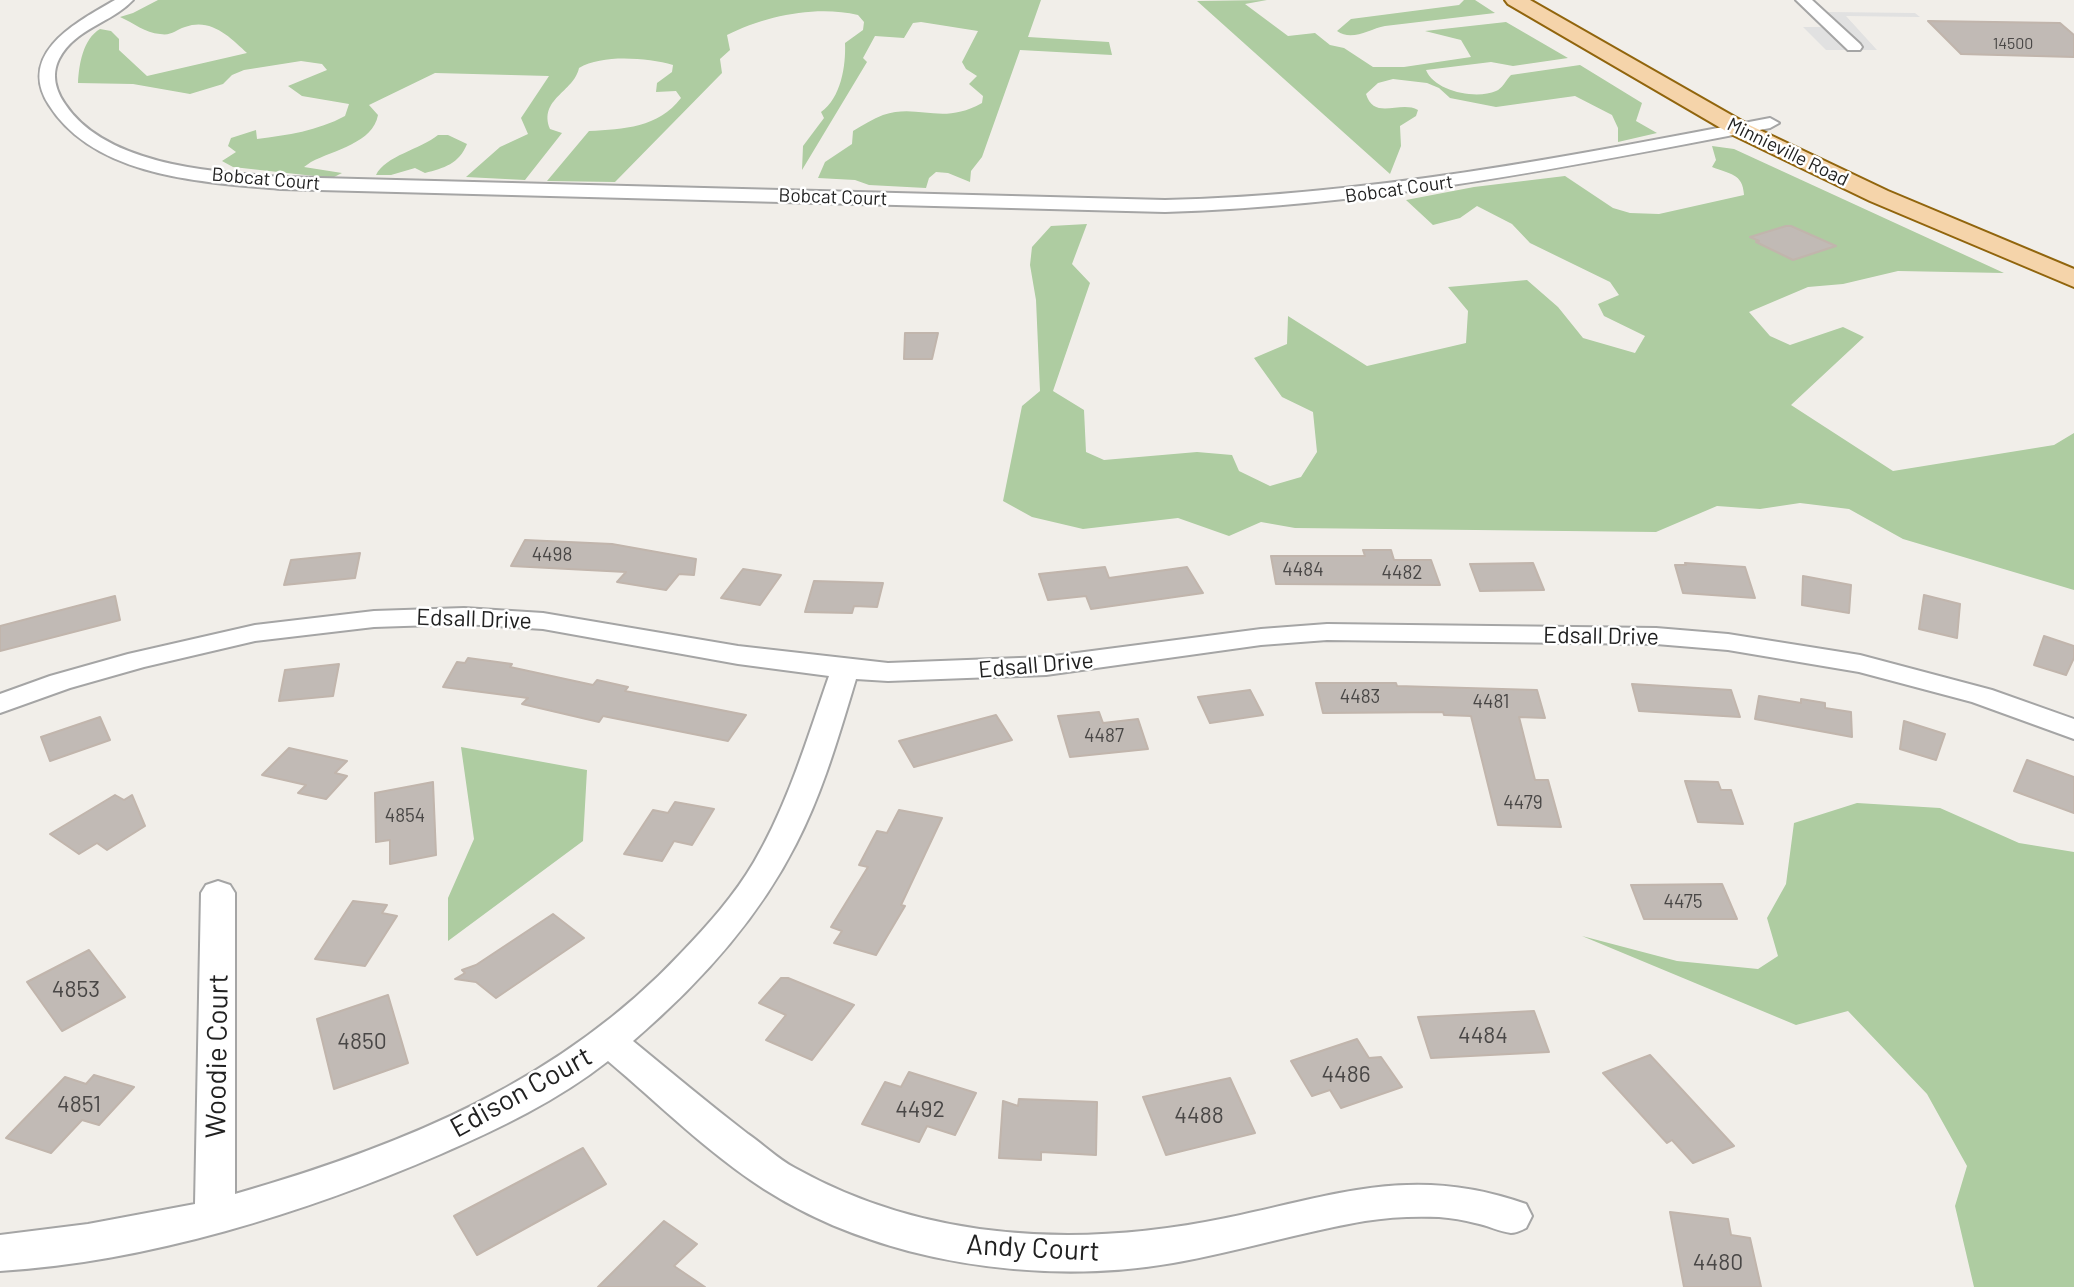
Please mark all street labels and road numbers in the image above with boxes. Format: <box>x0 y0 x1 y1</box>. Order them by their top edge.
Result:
street label: Minnieville Road <box>1724 113 1852 191</box>
street label: Bobcat Court <box>211 163 321 195</box>
street label: Bobcat Court <box>1343 170 1455 208</box>
street label: Bobcat Court <box>778 184 888 210</box>
street label: Edsall Drive <box>416 603 532 635</box>
street label: Edsall Drive <box>1543 621 1659 651</box>
street label: Edsall Drive <box>977 646 1095 684</box>
street label: Woodie Court <box>199 973 235 1139</box>
street label: Edison Court <box>444 1039 598 1145</box>
street label: Andy Court <box>965 1228 1101 1268</box>

